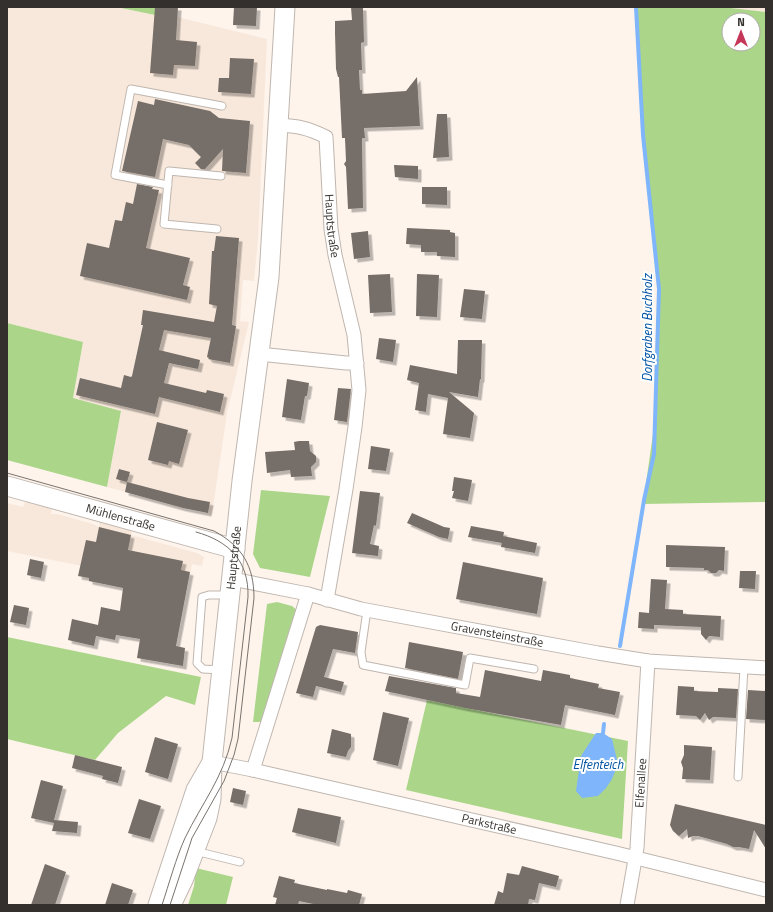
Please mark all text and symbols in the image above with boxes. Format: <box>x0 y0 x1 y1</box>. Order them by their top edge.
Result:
north arrow <box>721 12 761 52</box>
text: N <box>737 14 745 30</box>
street label: Hauptstraße <box>320 193 345 259</box>
water label: Dorfgraben Buchholz <box>637 273 657 382</box>
street label: Mühlenstraße <box>84 498 158 536</box>
street label: Hauptstraße <box>220 525 246 591</box>
street label: Gravensteinstraße <box>449 616 545 652</box>
water label: Elfenteich <box>573 754 624 774</box>
street label: Elfenallee <box>629 758 651 808</box>
street label: Parkstraße <box>460 808 519 839</box>

